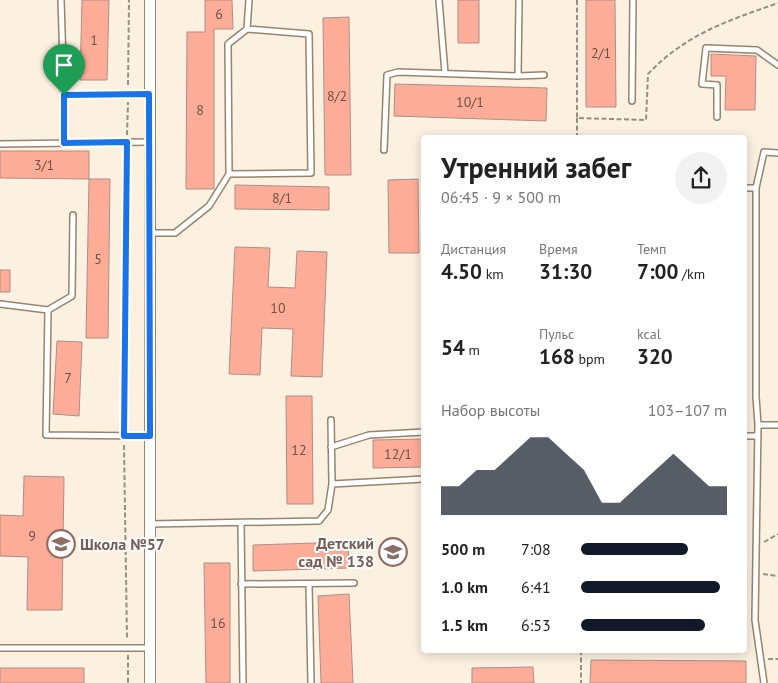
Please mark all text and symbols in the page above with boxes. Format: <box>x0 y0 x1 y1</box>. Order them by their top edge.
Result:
house number: 6 <box>215 5 223 23</box>
house number: 1 <box>90 31 98 49</box>
pin <box>43 44 85 95</box>
house number: 2/1 <box>591 44 611 62</box>
icon: arrive <box>50 51 78 79</box>
house number: 8/2 <box>327 87 347 105</box>
house number: 10/1 <box>456 93 484 111</box>
house number: 8 <box>196 101 204 119</box>
text: Утренний забег <box>441 149 631 186</box>
button: share <box>675 152 727 204</box>
house number: 3/1 <box>34 156 54 174</box>
text: 06:45 · 9 × 500 m <box>441 187 561 207</box>
house number: 8/1 <box>272 189 292 207</box>
text: Дистанция <box>441 240 506 258</box>
text: Время <box>539 240 578 258</box>
text: Темп <box>637 240 667 258</box>
house number: 5 <box>94 250 102 268</box>
text: 4.50 <box>441 258 482 285</box>
text: 31:30 <box>539 258 592 285</box>
text: 7:00 <box>637 258 678 285</box>
text: km <box>482 265 504 283</box>
text: /km <box>678 265 705 283</box>
house number: 10 <box>270 299 286 317</box>
text: Пульс <box>539 325 574 343</box>
text: kcal <box>637 325 661 343</box>
text: 54 <box>441 334 465 361</box>
text: m <box>465 341 480 359</box>
text: 168 <box>539 343 575 370</box>
text: 320 <box>637 343 673 370</box>
text: bpm <box>575 350 605 368</box>
house number: 7 <box>64 369 72 387</box>
text: Набор высоты <box>441 400 540 420</box>
text: 103–107 m <box>648 400 727 420</box>
house number: 12 <box>291 441 307 459</box>
house number: 12/1 <box>384 445 412 463</box>
house number: 9 <box>28 527 36 545</box>
school or university icon: Школа №57 <box>46 529 76 559</box>
place label: Детский сад № 138 <box>298 533 374 571</box>
place label: Школа №57 <box>80 534 165 554</box>
school or university icon: Детский сад № 138 <box>378 537 408 567</box>
text: 500 m <box>441 539 485 559</box>
text: 7:08 <box>521 539 551 559</box>
text: 1.0 km <box>441 577 488 597</box>
text: 6:41 <box>521 577 551 597</box>
house number: 16 <box>210 614 226 632</box>
text: 1.5 km <box>441 615 488 635</box>
text: 6:53 <box>521 615 551 635</box>

